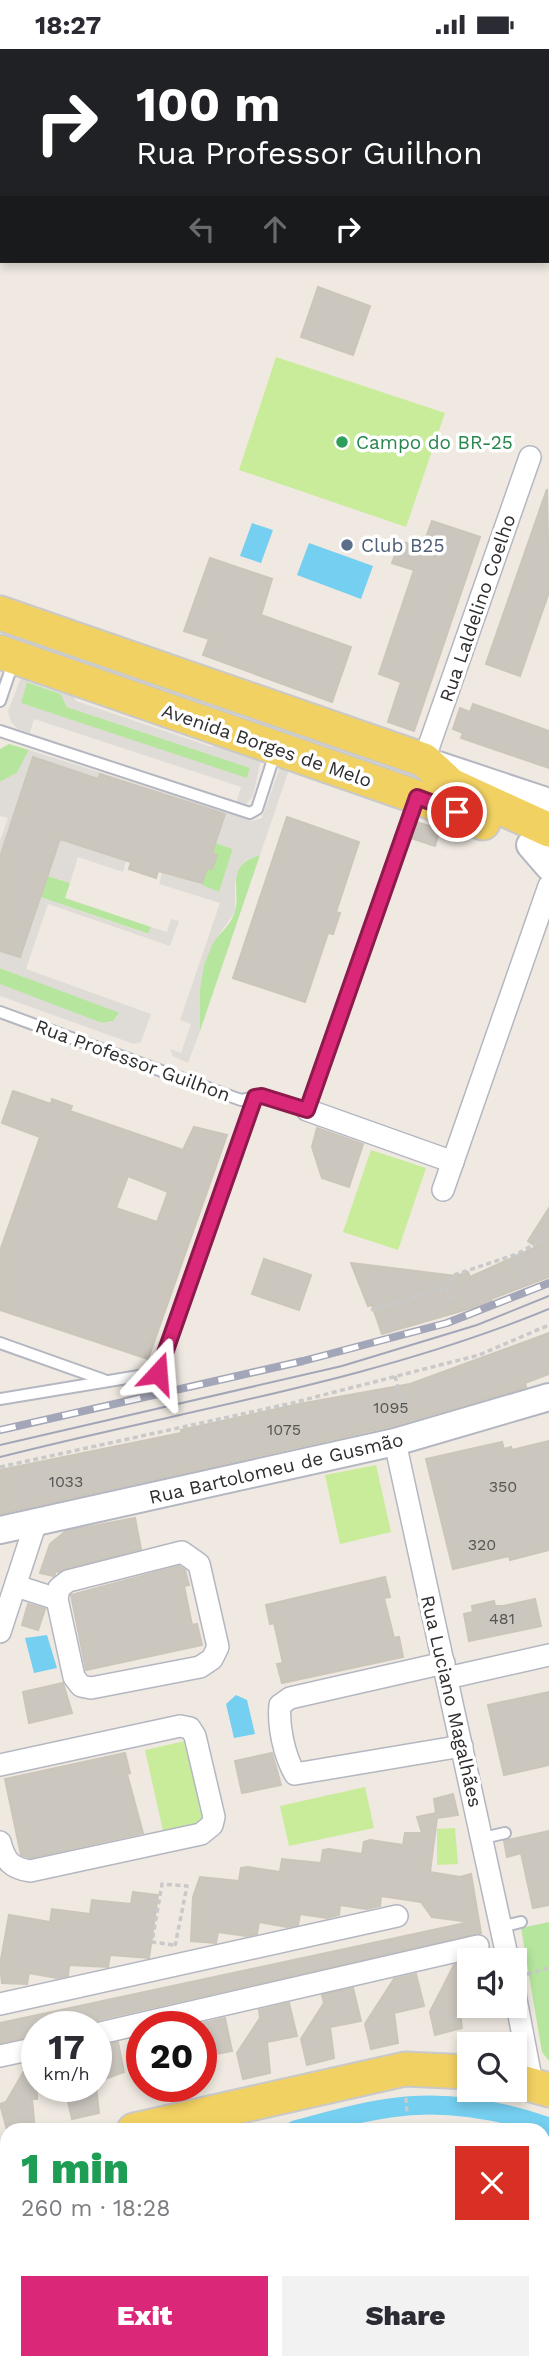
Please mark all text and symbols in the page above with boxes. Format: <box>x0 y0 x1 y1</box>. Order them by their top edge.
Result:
text: 18:27 <box>35 10 101 40</box>
text: 100 m <box>136 75 280 133</box>
icon: right <box>21 77 112 168</box>
text: Rua Professor Guilhon <box>136 134 483 172</box>
icon: left <box>183 210 221 248</box>
icon: ahead <box>256 210 294 248</box>
icon: right <box>329 210 367 248</box>
place label: Campo do BR-25 <box>356 431 513 454</box>
marker: Campo do BR-25 <box>334 434 350 450</box>
street label: Rua Laldelino Coelho <box>435 511 520 705</box>
place label: Club B25 <box>361 534 445 557</box>
marker: Club B25 <box>339 537 355 553</box>
street label: Avenida Borges de Melo <box>159 699 375 792</box>
pin <box>427 782 487 842</box>
icon: arrive <box>438 793 476 831</box>
street label: Rua Professor Guilhon <box>32 1014 233 1106</box>
position arrow <box>121 1336 195 1410</box>
house number: 1095 <box>373 1398 409 1417</box>
house number: 1075 <box>267 1420 301 1439</box>
street label: Rua Bartolomeu de Gusmão <box>147 1428 405 1509</box>
house number: 1033 <box>49 1472 83 1491</box>
house number: 350 <box>489 1477 517 1496</box>
house number: 320 <box>468 1535 496 1554</box>
street label: Rua Luciano Magalhães <box>416 1593 487 1809</box>
house number: 481 <box>489 1609 515 1628</box>
map controls <box>457 1948 527 2102</box>
button: sound <box>457 1948 527 2018</box>
speed limit sign: 20 <box>126 2011 217 2102</box>
text: 17 <box>48 2026 85 2068</box>
button: search <box>457 2032 527 2102</box>
text: km/h <box>43 2063 90 2084</box>
text: 1 min <box>21 2144 129 2193</box>
button: close <box>455 2146 529 2220</box>
text: 260 m · 18:28 <box>21 2195 170 2222</box>
button: Exit <box>21 2276 268 2356</box>
button: Share <box>282 2276 529 2356</box>

